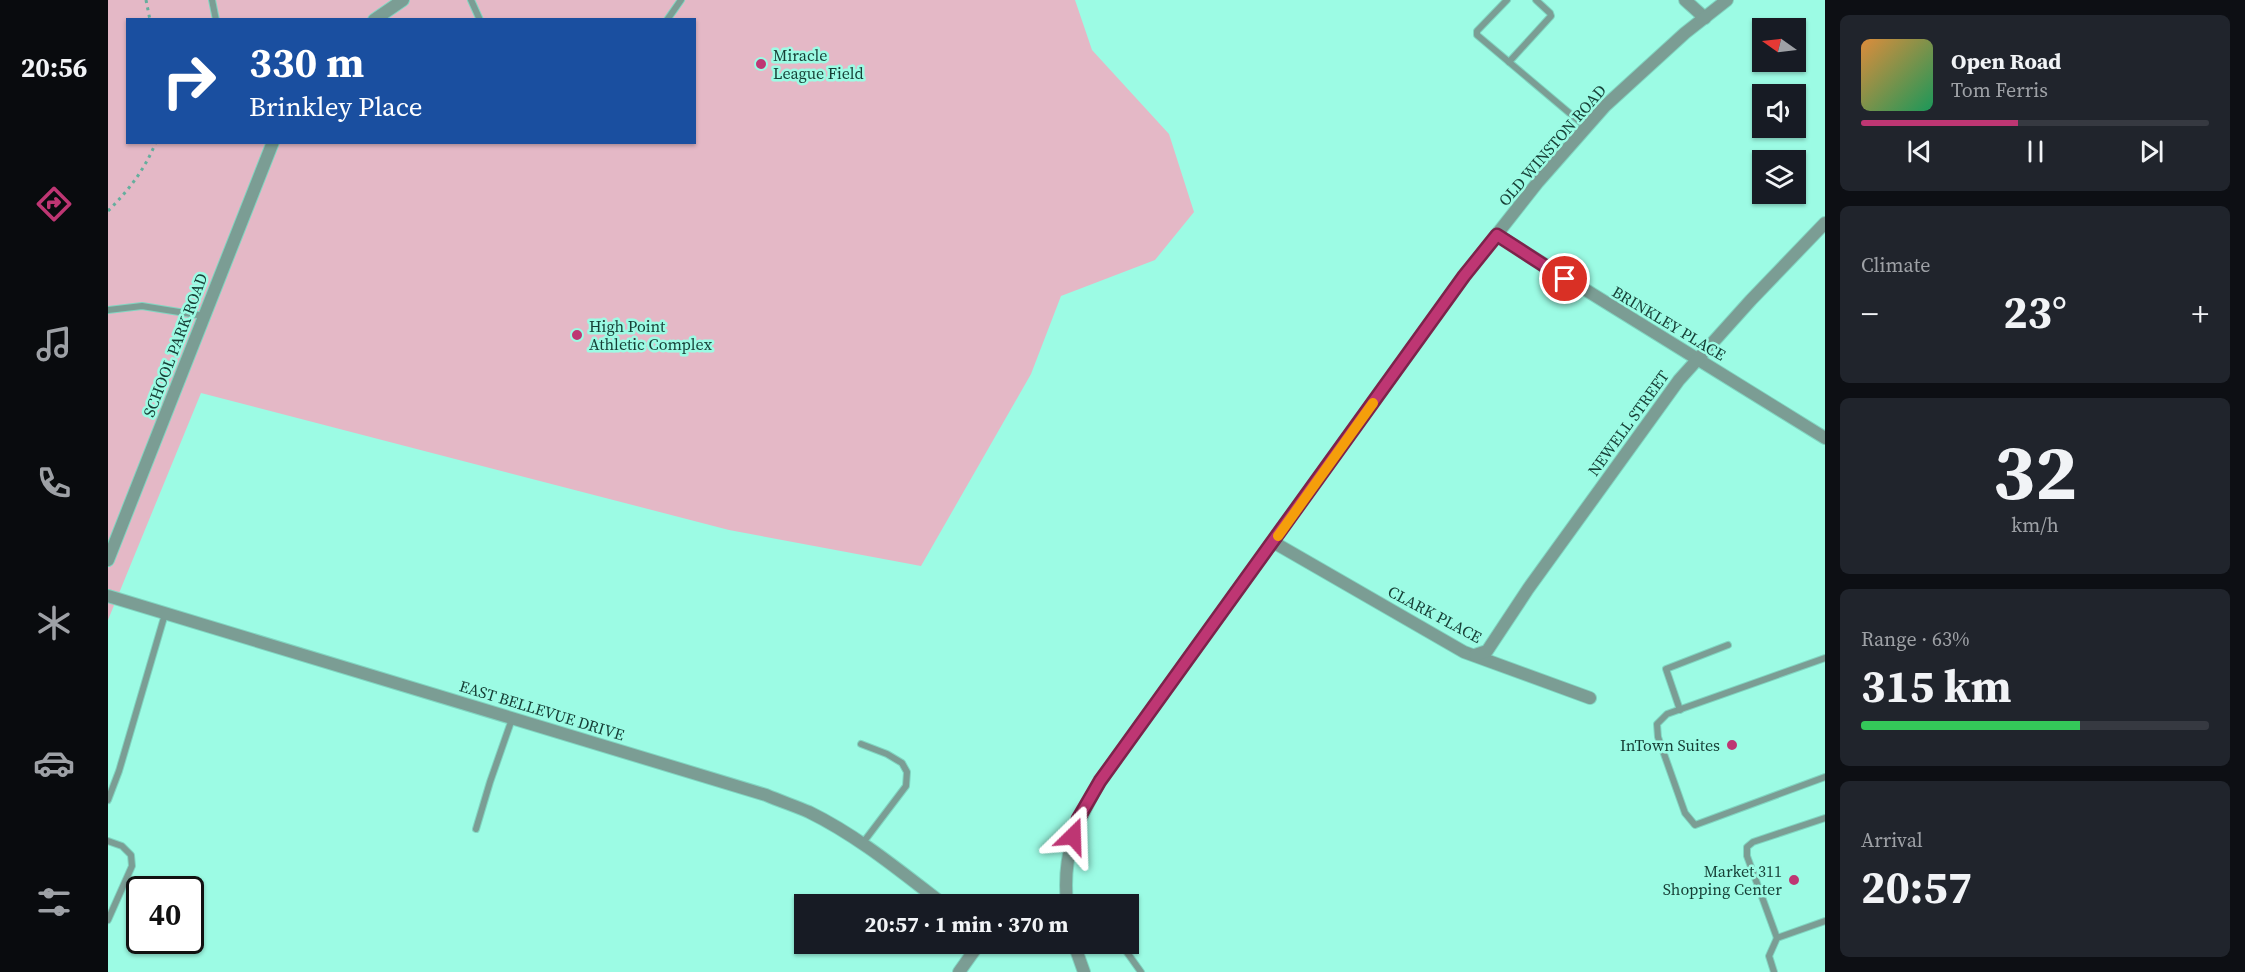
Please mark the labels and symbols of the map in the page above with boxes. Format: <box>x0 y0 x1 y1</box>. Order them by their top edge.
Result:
north arrow <box>1752 18 1806 72</box>
place label: Miracle League Field <box>773 44 864 84</box>
marker: Miracle League Field <box>754 57 768 71</box>
street label: OLD WINSTON ROAD <box>1493 80 1611 210</box>
pin <box>1539 253 1590 304</box>
street label: SCHOOL PARK ROAD <box>137 270 213 420</box>
street label: BRINKLEY PLACE <box>1608 280 1730 366</box>
place label: High Point Athletic Complex <box>589 315 713 355</box>
marker: High Point Athletic Complex <box>570 328 584 342</box>
street label: NEWELL STREET <box>1582 365 1674 480</box>
street label: CLARK PLACE <box>1384 580 1486 648</box>
street label: EAST BELLEVUE DRIVE <box>457 674 628 746</box>
place label: InTown Suites <box>1620 734 1720 756</box>
marker: InTown Suites <box>1725 738 1739 752</box>
position arrow <box>1041 804 1105 868</box>
place label: Market 311 Shopping Center <box>1663 860 1782 900</box>
marker: Market 311 Shopping Center <box>1787 873 1801 887</box>
speed limit sign: 40 <box>126 876 204 954</box>

